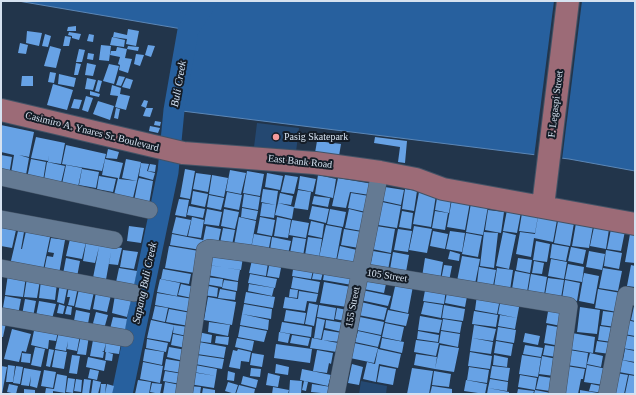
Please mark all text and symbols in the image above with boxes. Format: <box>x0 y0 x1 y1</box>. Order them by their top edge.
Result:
water label: Buli Creek <box>168 60 190 108</box>
street label: F. Legaspi Street <box>546 70 566 138</box>
street label: Casimiro A. Ynares Sr. Boulevard <box>24 110 160 154</box>
place label: Pasig Skatepark <box>284 131 348 143</box>
marker: Pasig Skatepark <box>271 132 281 142</box>
street label: East Bank Road <box>267 153 333 171</box>
water label: Sapang Buli Creek <box>130 241 160 325</box>
street label: 105 Street <box>366 267 408 285</box>
street label: 155 Street <box>343 286 363 328</box>

